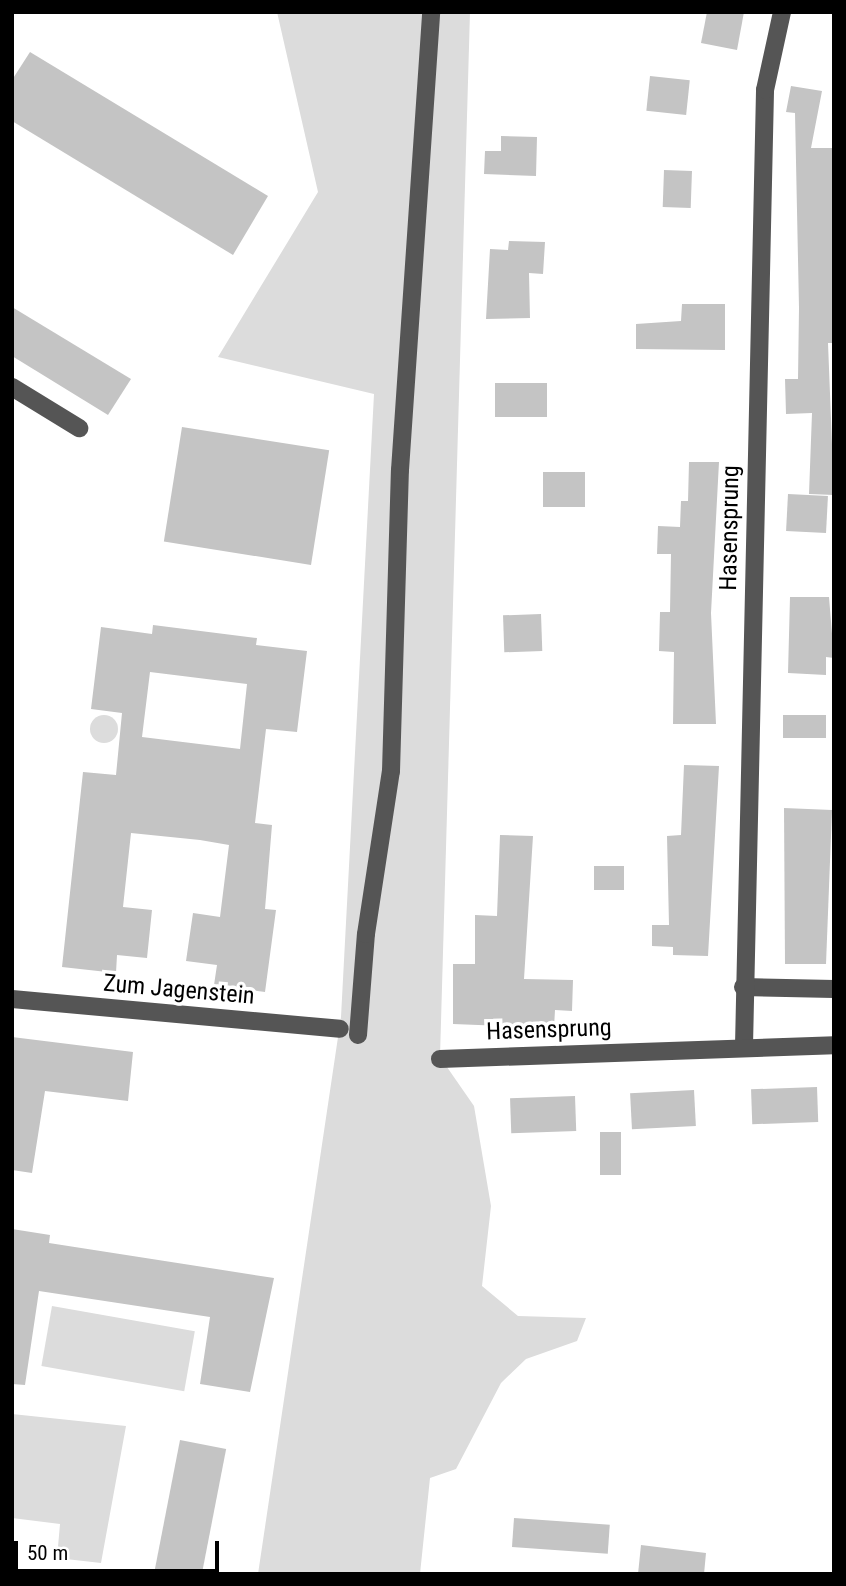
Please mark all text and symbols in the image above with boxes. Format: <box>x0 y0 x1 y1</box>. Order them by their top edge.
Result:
street label: Hasensprung <box>715 465 745 591</box>
street label: Zum Jagenstein <box>102 969 256 1011</box>
street label: Hasensprung <box>486 1013 612 1047</box>
scale bar <box>18 1526 222 1570</box>
text: 50 m <box>27 1541 68 1565</box>

